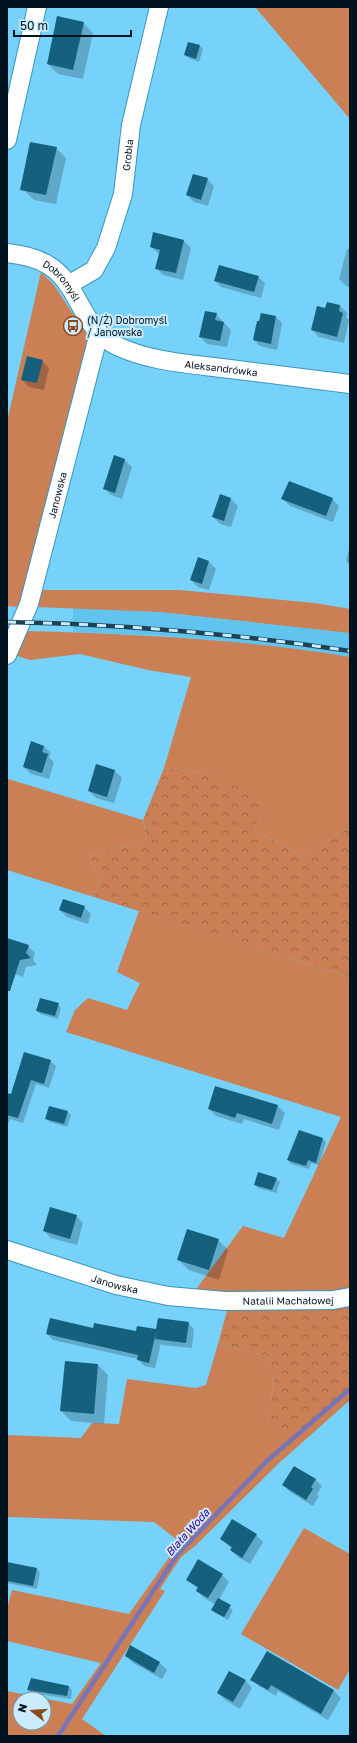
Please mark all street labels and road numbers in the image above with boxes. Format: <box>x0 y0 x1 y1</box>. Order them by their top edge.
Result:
street label: Grobla <box>120 138 135 171</box>
street label: Dobromyśl <box>41 257 83 303</box>
street label: Aleksandrówka <box>184 358 258 378</box>
street label: Janowska <box>45 470 69 520</box>
street label: Janowska <box>90 1272 139 1296</box>
street label: Natalii Machałowej <box>243 1294 334 1307</box>

